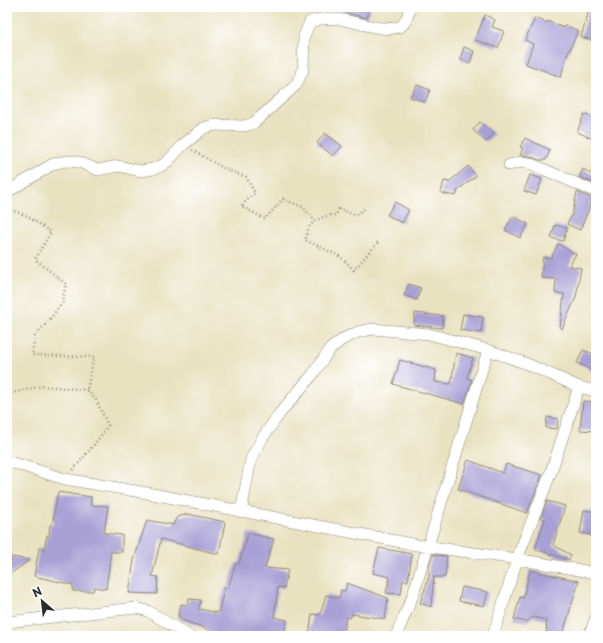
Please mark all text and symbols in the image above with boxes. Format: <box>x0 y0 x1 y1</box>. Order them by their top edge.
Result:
north arrow <box>22 581 62 621</box>
text: N <box>29 582 45 601</box>

